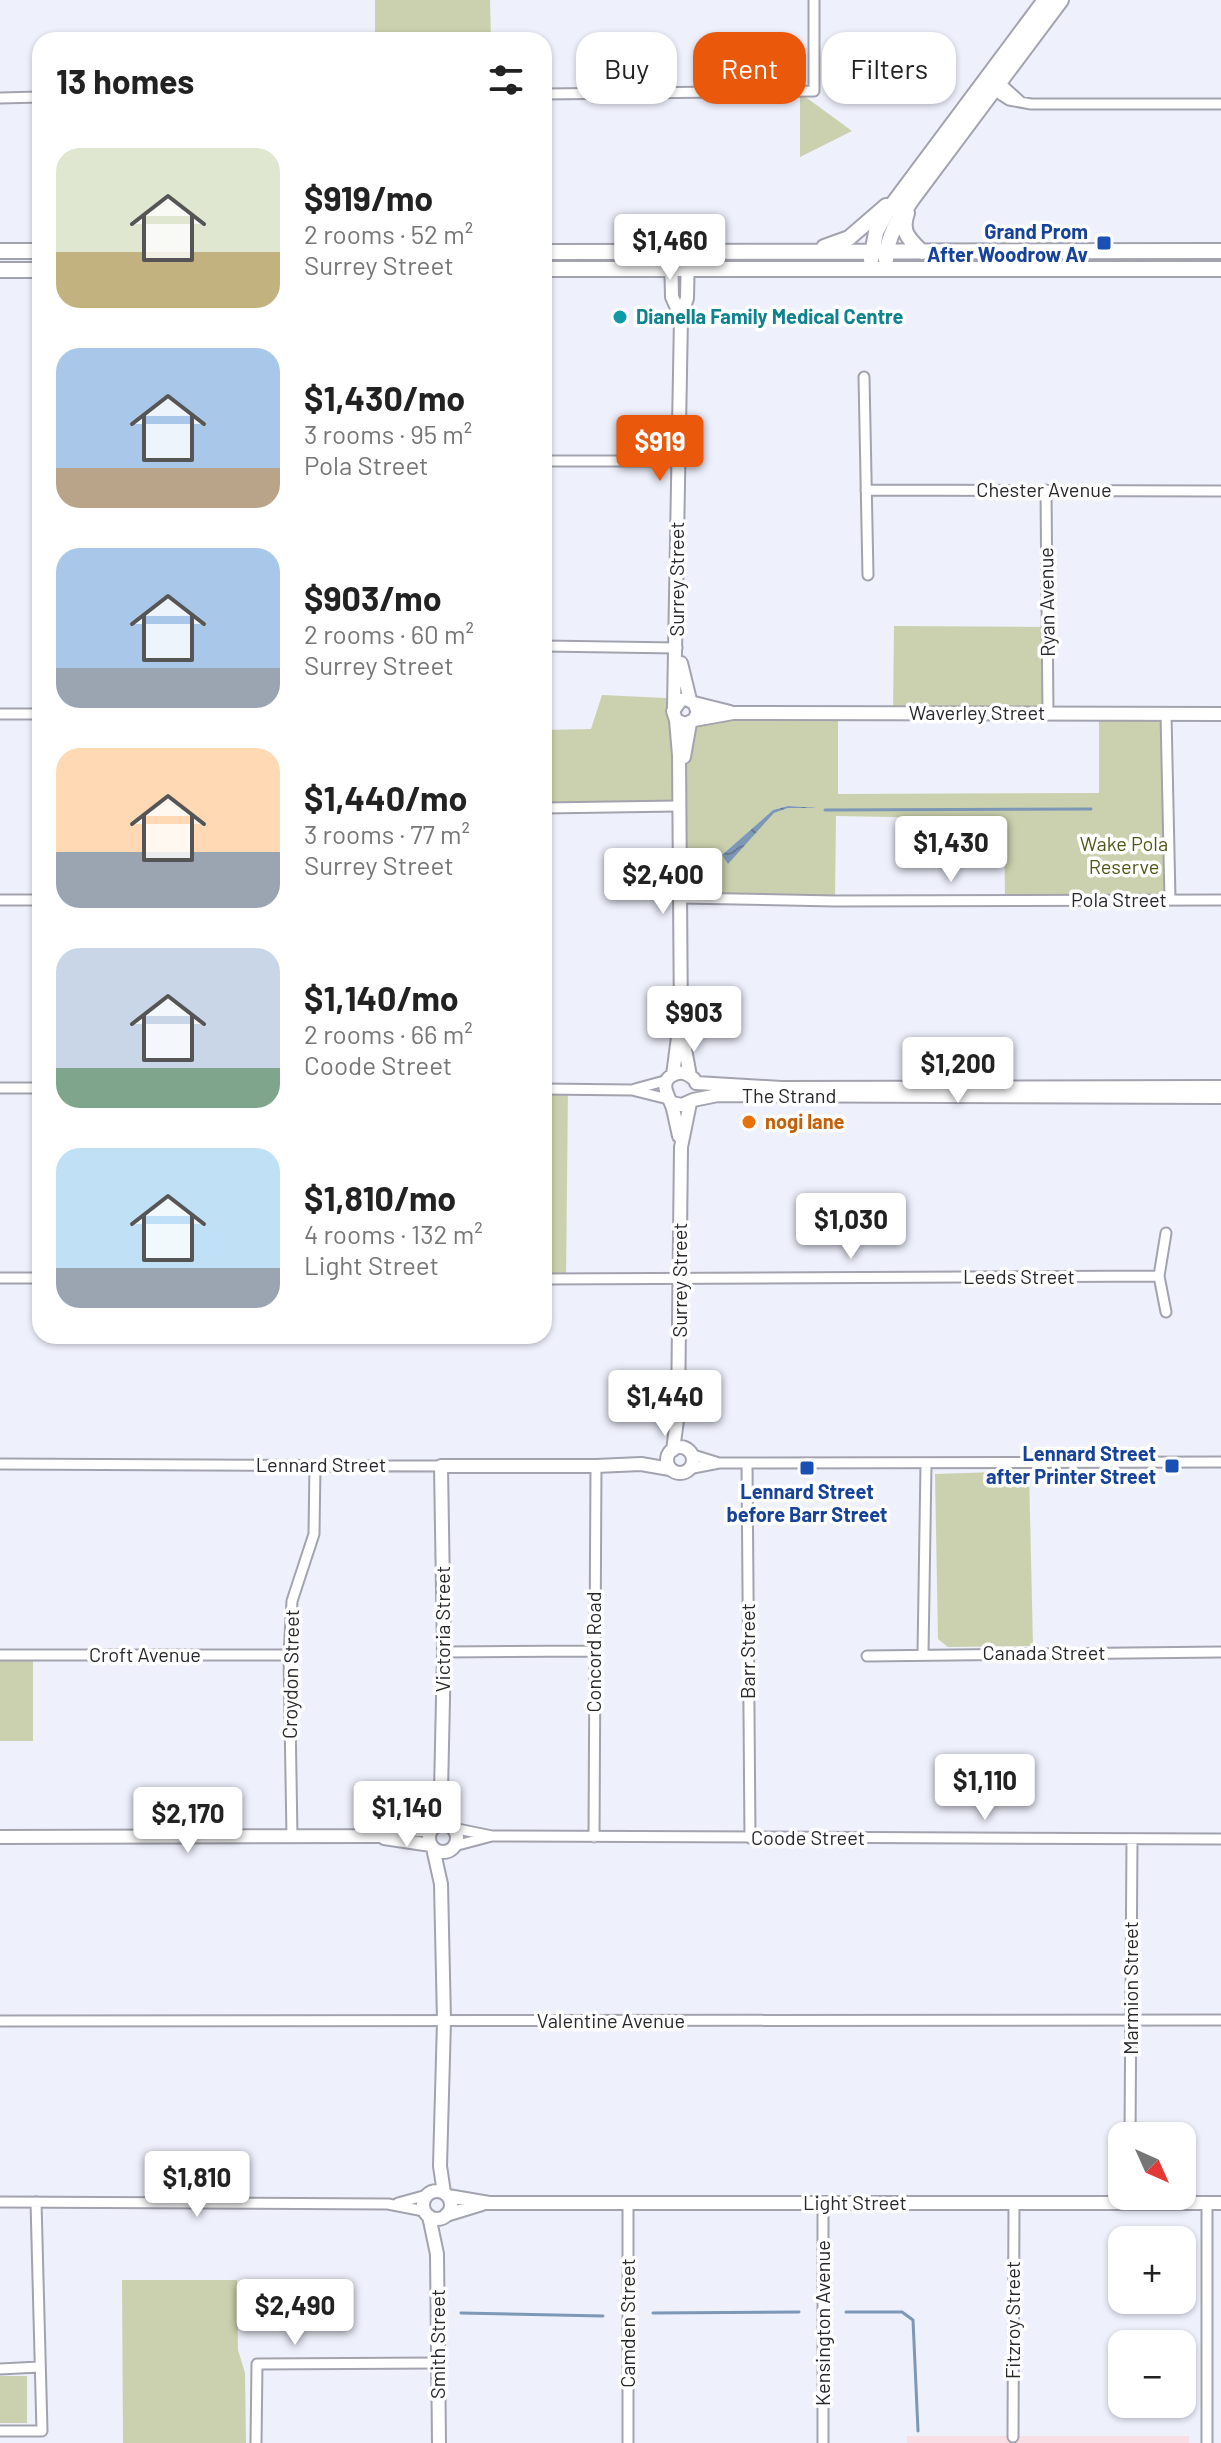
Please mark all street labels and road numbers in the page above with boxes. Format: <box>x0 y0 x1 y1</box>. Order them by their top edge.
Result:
street label: Chester Avenue <box>976 477 1112 501</box>
street label: Surrey Street <box>664 521 688 637</box>
street label: Ryan Avenue <box>1033 547 1059 657</box>
street label: Waverley Street <box>909 700 1045 724</box>
street label: Pola Street <box>1071 887 1167 911</box>
street label: The Strand <box>742 1083 836 1107</box>
street label: Surrey Street <box>667 1222 691 1338</box>
street label: Leeds Street <box>963 1264 1075 1288</box>
street label: Lennard Street <box>256 1452 386 1476</box>
street label: Victoria Street <box>430 1566 454 1692</box>
street label: Concord Road <box>581 1591 605 1713</box>
street label: Barr Street <box>735 1603 759 1699</box>
street label: Croydon Street <box>277 1609 303 1739</box>
street label: Canada Street <box>983 1640 1105 1664</box>
street label: Croft Avenue <box>89 1642 201 1666</box>
street label: Coode Street <box>751 1825 865 1849</box>
street label: Marmion Street <box>1118 1921 1142 2055</box>
street label: Valentine Avenue <box>537 2008 685 2032</box>
street label: Light Street <box>803 2190 907 2214</box>
street label: Kensington Avenue <box>810 2240 834 2406</box>
street label: Camden Street <box>615 2258 639 2388</box>
street label: Fitzroy Street <box>1000 2261 1024 2379</box>
street label: Smith Street <box>425 2289 449 2399</box>

